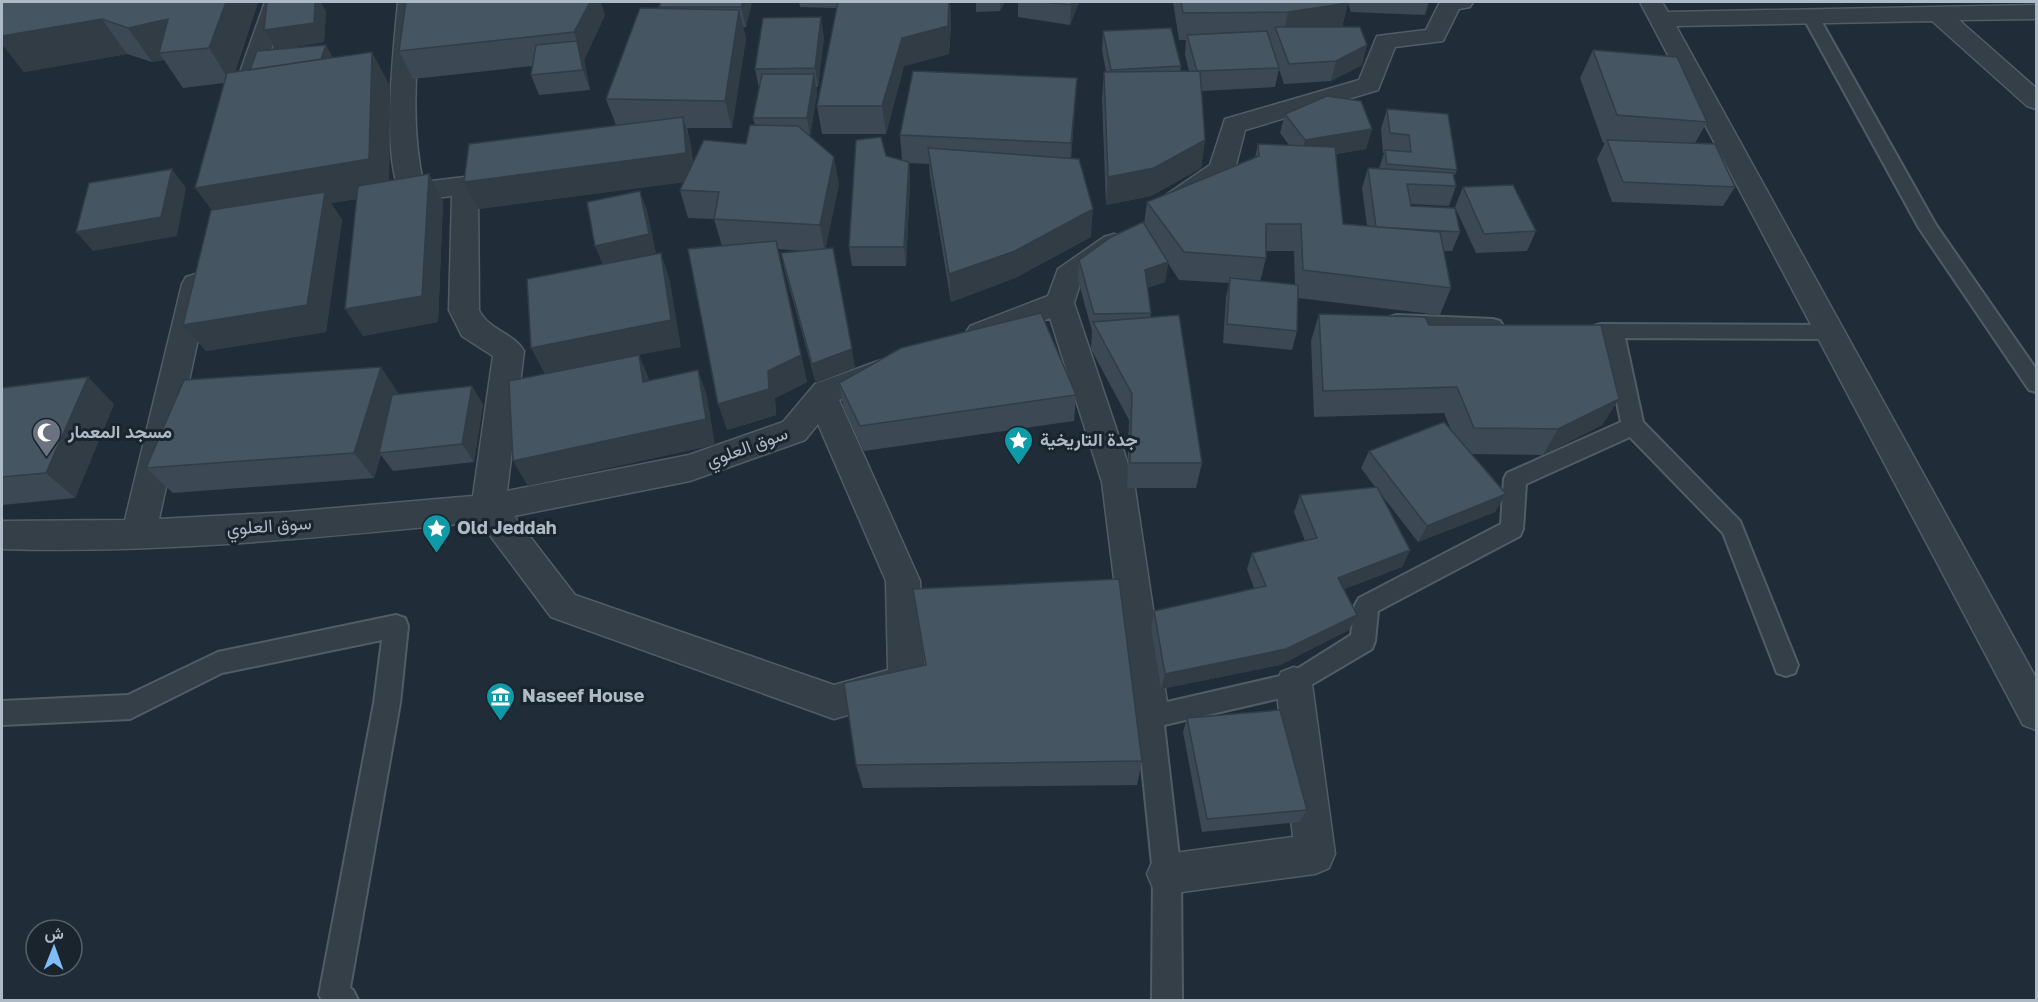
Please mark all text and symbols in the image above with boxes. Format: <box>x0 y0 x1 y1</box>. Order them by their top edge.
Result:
mosque icon: مسجد المعمار <box>31 416 63 458</box>
place label: مسجد المعمار <box>67 420 172 443</box>
street label: سوق العلوي <box>703 421 792 476</box>
place icon: جدة التاريخية <box>1003 424 1035 466</box>
place label: جدة التاريخية <box>1040 428 1138 451</box>
street label: سوق العلوي <box>226 511 313 544</box>
place icon: Old Jeddah <box>420 512 452 554</box>
place label: Old Jeddah <box>457 516 557 538</box>
museum icon: Naseef House <box>485 680 517 722</box>
place label: Naseef House <box>522 684 645 706</box>
north arrow <box>24 918 84 978</box>
text: ش <box>44 923 64 943</box>

